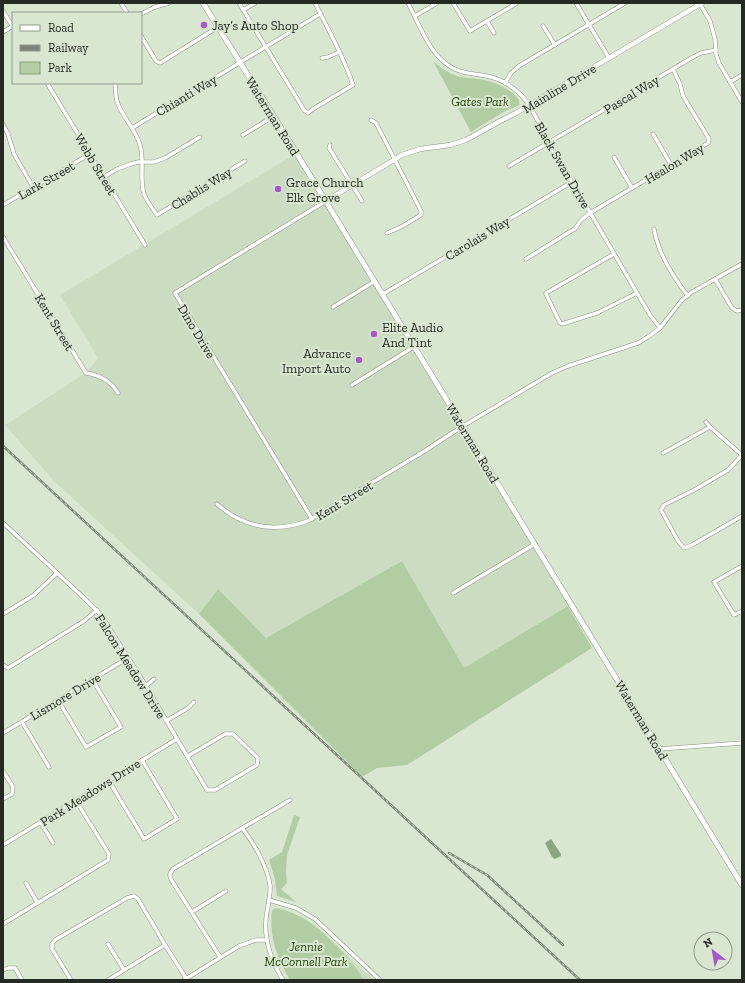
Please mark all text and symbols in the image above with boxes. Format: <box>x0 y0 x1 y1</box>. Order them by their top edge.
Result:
legend <box>12 12 142 84</box>
place label: Jay’s Auto Shop <box>212 18 299 33</box>
marker: Jay’s Auto Shop <box>199 20 209 30</box>
text: Road <box>48 21 74 35</box>
text: Railway <box>48 41 89 55</box>
text: Park <box>48 61 73 75</box>
street label: Mainline Drive <box>520 61 599 116</box>
street label: Chianti Way <box>153 71 220 119</box>
street label: Pascal Way <box>601 72 662 117</box>
street label: Waterman Road <box>242 74 303 158</box>
park label: Gates Park <box>451 94 509 109</box>
street label: Black Swan Drive <box>532 119 593 211</box>
street label: Webb Street <box>71 131 120 198</box>
street label: Healon Way <box>642 140 707 187</box>
street label: Lark Street <box>15 158 77 203</box>
street label: Chablis Way <box>168 164 235 213</box>
place label: Grace Church Elk Grove <box>286 175 364 205</box>
marker: Grace Church Elk Grove <box>273 184 283 194</box>
street label: Carolais Way <box>442 213 513 264</box>
street label: Kent Street <box>32 291 77 354</box>
street label: Dino Drive <box>175 301 219 361</box>
place label: Elite Audio And Tint <box>382 320 444 350</box>
marker: Elite Audio And Tint <box>369 329 379 339</box>
place label: Advance Import Auto <box>282 346 351 376</box>
marker: Advance Import Auto <box>354 355 364 365</box>
street label: Waterman Road <box>443 401 502 486</box>
street label: Kent Street <box>313 478 376 523</box>
street label: Falcon Meadow Drive <box>92 611 169 721</box>
street label: Lismore Drive <box>27 670 103 723</box>
street label: Waterman Road <box>612 678 671 763</box>
street label: Park Meadows Drive <box>38 756 143 829</box>
north arrow <box>693 931 733 971</box>
text: N <box>701 935 716 951</box>
park label: Jennie McConnell Park <box>264 939 348 969</box>

